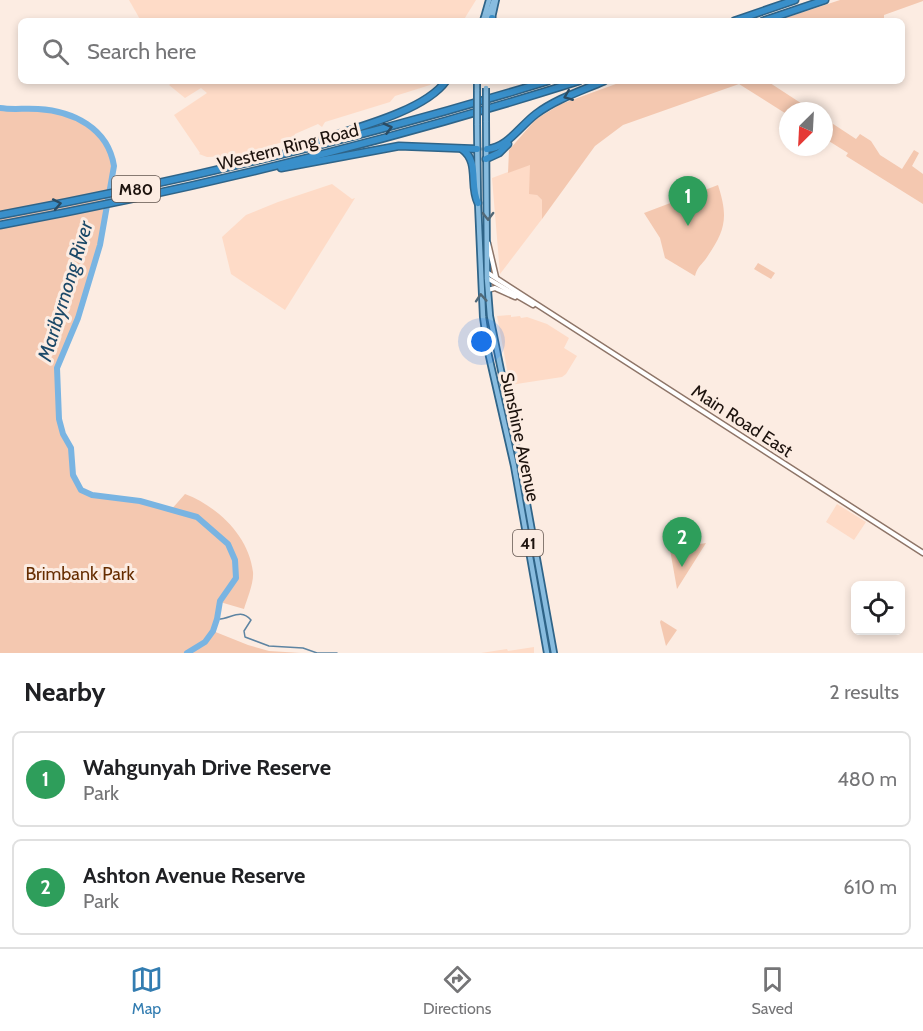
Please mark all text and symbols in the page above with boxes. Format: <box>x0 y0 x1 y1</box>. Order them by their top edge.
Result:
search box <box>18 18 905 84</box>
icon: search <box>39 35 72 68</box>
text: Search here <box>87 38 196 65</box>
one-way arrow <box>563 89 574 101</box>
north arrow <box>779 102 833 156</box>
street label: Western Ring Road <box>215 119 361 175</box>
one-way arrow <box>383 122 393 135</box>
road number: M80 <box>112 176 160 202</box>
pin: 1 <box>668 176 708 226</box>
one-way arrow <box>52 198 62 211</box>
one-way arrow <box>481 212 494 221</box>
water label: Maribyrnong River <box>32 217 98 365</box>
one-way arrow <box>475 294 488 303</box>
your location <box>467 327 496 356</box>
street label: Sunshine Avenue <box>496 370 544 504</box>
street label: Main Road East <box>687 380 797 462</box>
pin: 2 <box>662 518 702 567</box>
road number: 41 <box>513 530 543 556</box>
park label: Brimbank Park <box>25 563 136 585</box>
map controls <box>851 581 905 635</box>
button: locate <box>851 581 905 635</box>
text: Nearby <box>24 676 105 708</box>
text: 2 results <box>829 680 899 704</box>
text: Wahgunyah Drive Reserve <box>83 754 331 781</box>
text: 1 <box>42 767 49 791</box>
text: 480 m <box>837 767 897 791</box>
text: Park <box>83 781 119 805</box>
text: Ashton Avenue Reserve <box>83 862 305 889</box>
text: 2 <box>40 875 51 899</box>
text: 610 m <box>843 875 897 899</box>
text: Park <box>83 889 119 913</box>
tab: Map <box>130 963 163 1018</box>
tab: Directions <box>423 963 491 1018</box>
tab: Saved <box>751 963 793 1018</box>

